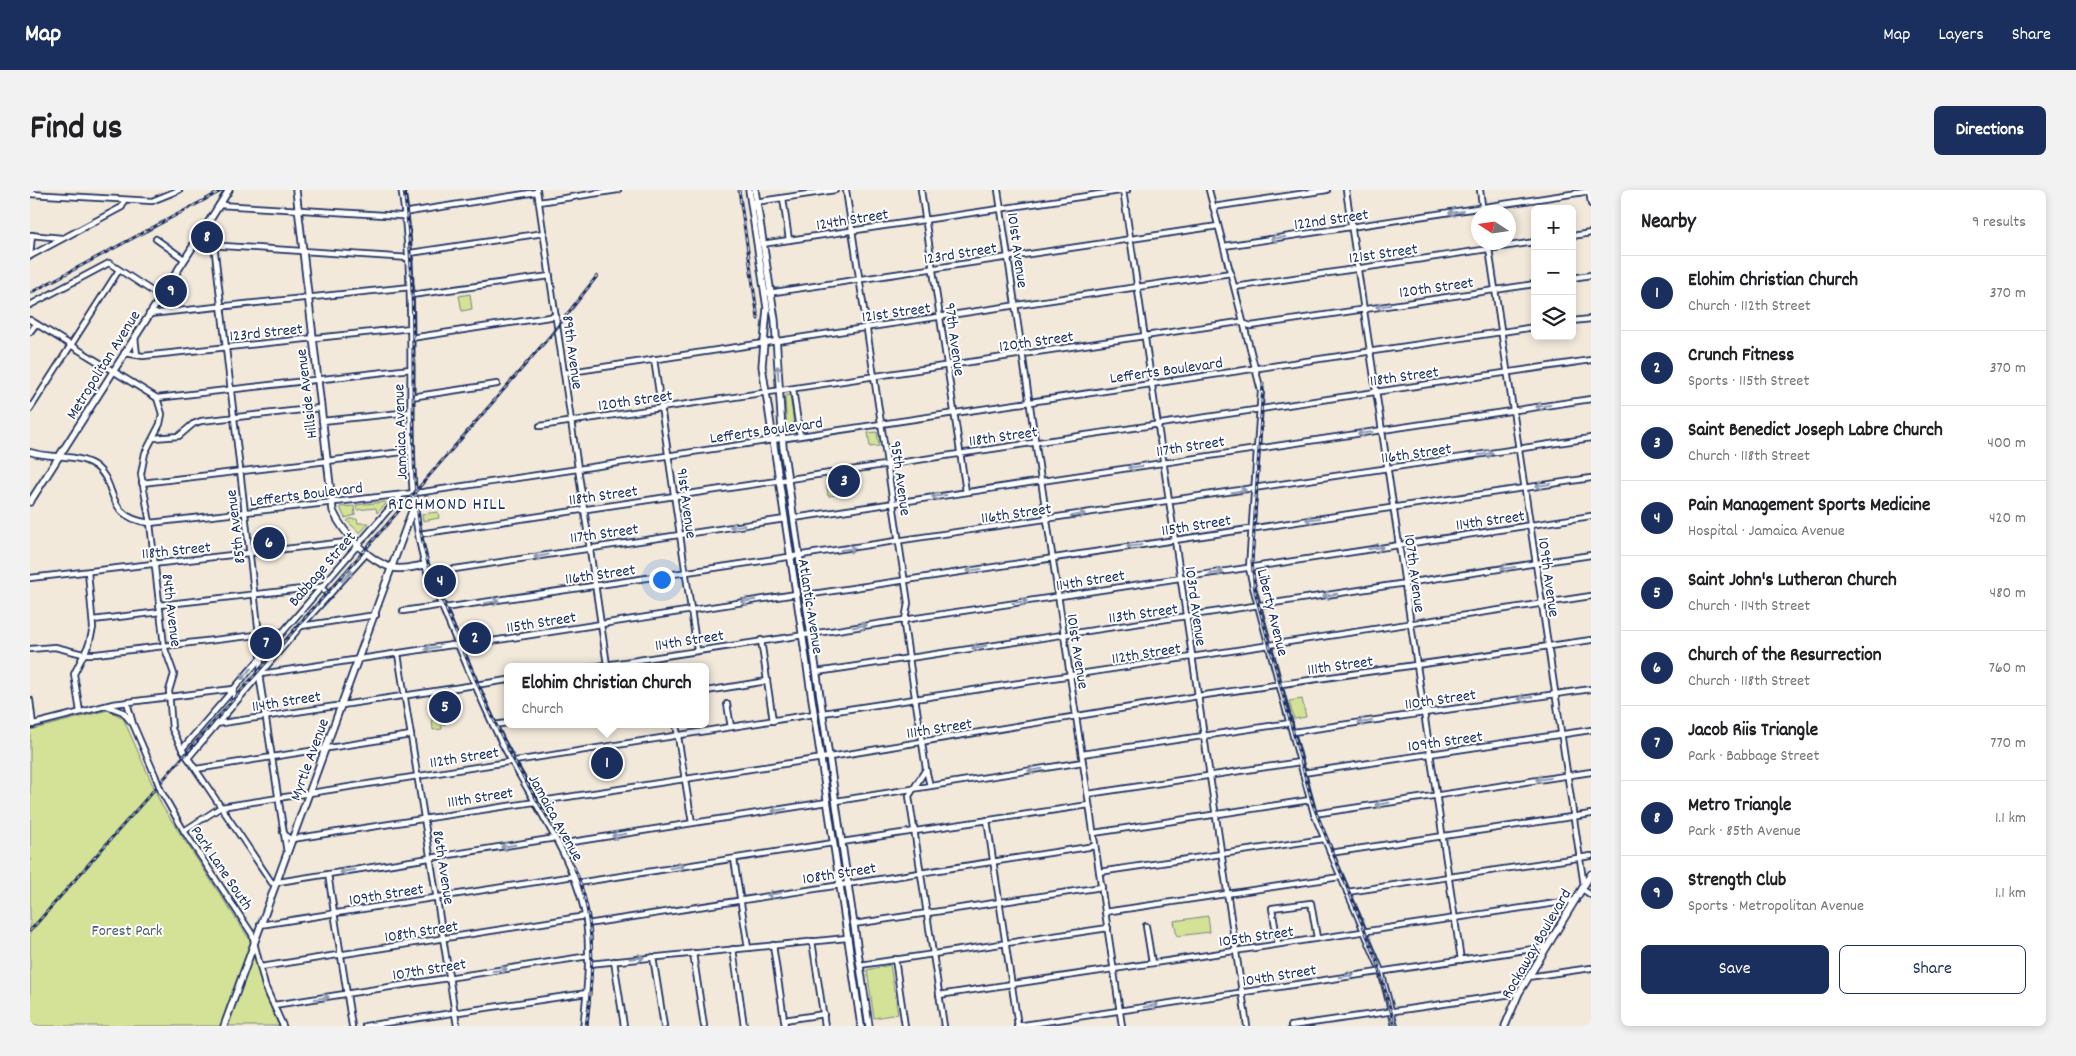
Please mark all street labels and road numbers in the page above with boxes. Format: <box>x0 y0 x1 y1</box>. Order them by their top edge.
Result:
street label: 124th Street <box>815 203 890 238</box>
street label: 122nd Street <box>1293 204 1370 237</box>
street label: 101st Avenue <box>1000 211 1033 289</box>
street label: 123rd Street <box>922 237 999 272</box>
street label: 121st Street <box>1347 238 1419 271</box>
street label: 120th Street <box>1398 272 1475 305</box>
street label: 121st Street <box>860 297 932 330</box>
street label: 97th Avenue <box>937 301 970 378</box>
street label: Metropolitan Avenue <box>61 306 147 424</box>
street label: 89th Avenue <box>555 314 588 391</box>
street label: 123rd Street <box>228 318 304 349</box>
street label: 120th Street <box>998 326 1075 359</box>
street label: Hillside Avenue <box>291 347 324 440</box>
street label: Lefferts Boulevard <box>1108 352 1224 391</box>
street label: 118th Street <box>1368 361 1440 394</box>
street label: Jamaica Avenue <box>388 383 415 480</box>
street label: 120th Street <box>597 385 674 418</box>
street label: Lefferts Boulevard <box>708 412 824 451</box>
street label: 118th Street <box>967 421 1039 454</box>
street label: 117th Street <box>1155 431 1226 464</box>
street label: 116th Street <box>1380 438 1453 471</box>
street label: 95th Avenue <box>883 439 916 517</box>
street label: 91st Avenue <box>669 467 702 540</box>
street label: Lefferts Boulevard <box>248 477 364 514</box>
street label: 118th Street <box>567 480 639 513</box>
street label: 85th Avenue <box>221 488 252 565</box>
street label: 116th Street <box>980 498 1053 531</box>
street label: 114th Street <box>1454 505 1526 538</box>
street label: 115th Street <box>1160 510 1233 543</box>
street label: 117th Street <box>569 518 640 551</box>
street label: Babbage Street <box>284 527 362 612</box>
street label: 107th Avenue <box>1397 533 1430 614</box>
street label: 118th Street <box>141 536 212 567</box>
street label: 109th Avenue <box>1531 536 1564 619</box>
street label: Atlantic Avenue <box>791 557 828 656</box>
street label: 116th Street <box>564 559 637 592</box>
street label: 114th Street <box>1054 565 1127 598</box>
street label: 103rd Avenue <box>1178 565 1211 648</box>
street label: Liberty Avenue <box>1250 567 1294 659</box>
street label: 84th Avenue <box>155 572 186 648</box>
street label: 113th Street <box>1107 598 1180 631</box>
street label: 115th Street <box>505 607 578 640</box>
street label: 101st Avenue <box>1059 612 1094 691</box>
street label: 114th Street <box>653 625 726 658</box>
street label: 112th Street <box>1110 638 1183 671</box>
street label: 111th Street <box>1306 650 1375 682</box>
street label: 110th Street <box>1403 684 1477 717</box>
street label: 114th Street <box>250 686 323 719</box>
street label: 111th Street <box>905 713 974 746</box>
street label: Myrtle Avenue <box>285 716 336 804</box>
street label: 109th Street <box>1406 726 1484 759</box>
street label: 112th Street <box>428 742 501 775</box>
street label: Jamaica Avenue <box>521 771 588 866</box>
street label: 111th Street <box>446 782 515 815</box>
street label: Park Lane South <box>184 822 258 915</box>
street label: 86th Avenue <box>425 829 460 906</box>
street label: 108th Street <box>801 857 878 892</box>
street label: 109th Street <box>347 878 425 913</box>
street label: Rockaway Boulevard <box>1496 885 1578 1003</box>
street label: 108th Street <box>383 915 460 950</box>
street label: 105th Street <box>1217 921 1295 954</box>
street label: 107th Street <box>391 953 468 988</box>
street label: 104th Street <box>1241 959 1318 994</box>

